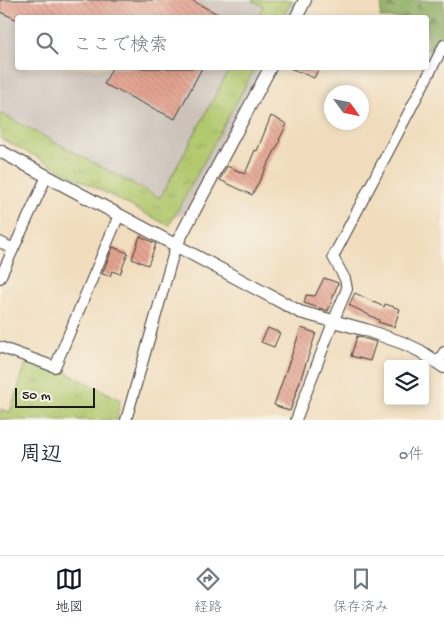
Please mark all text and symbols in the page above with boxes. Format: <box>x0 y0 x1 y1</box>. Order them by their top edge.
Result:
search box <box>15 15 429 70</box>
icon: search <box>33 29 61 57</box>
text: ここで検索 <box>73 35 168 58</box>
north arrow <box>324 85 369 130</box>
map controls <box>384 360 429 405</box>
button: layers <box>384 360 429 405</box>
scale bar <box>15 385 95 408</box>
text: 50 m <box>22 388 51 405</box>
text: 周辺 <box>20 444 62 469</box>
text: 0件 <box>399 447 424 466</box>
tab: 地図 <box>55 565 83 617</box>
tab: 経路 <box>194 565 222 617</box>
tab: 保存済み <box>333 565 389 617</box>

